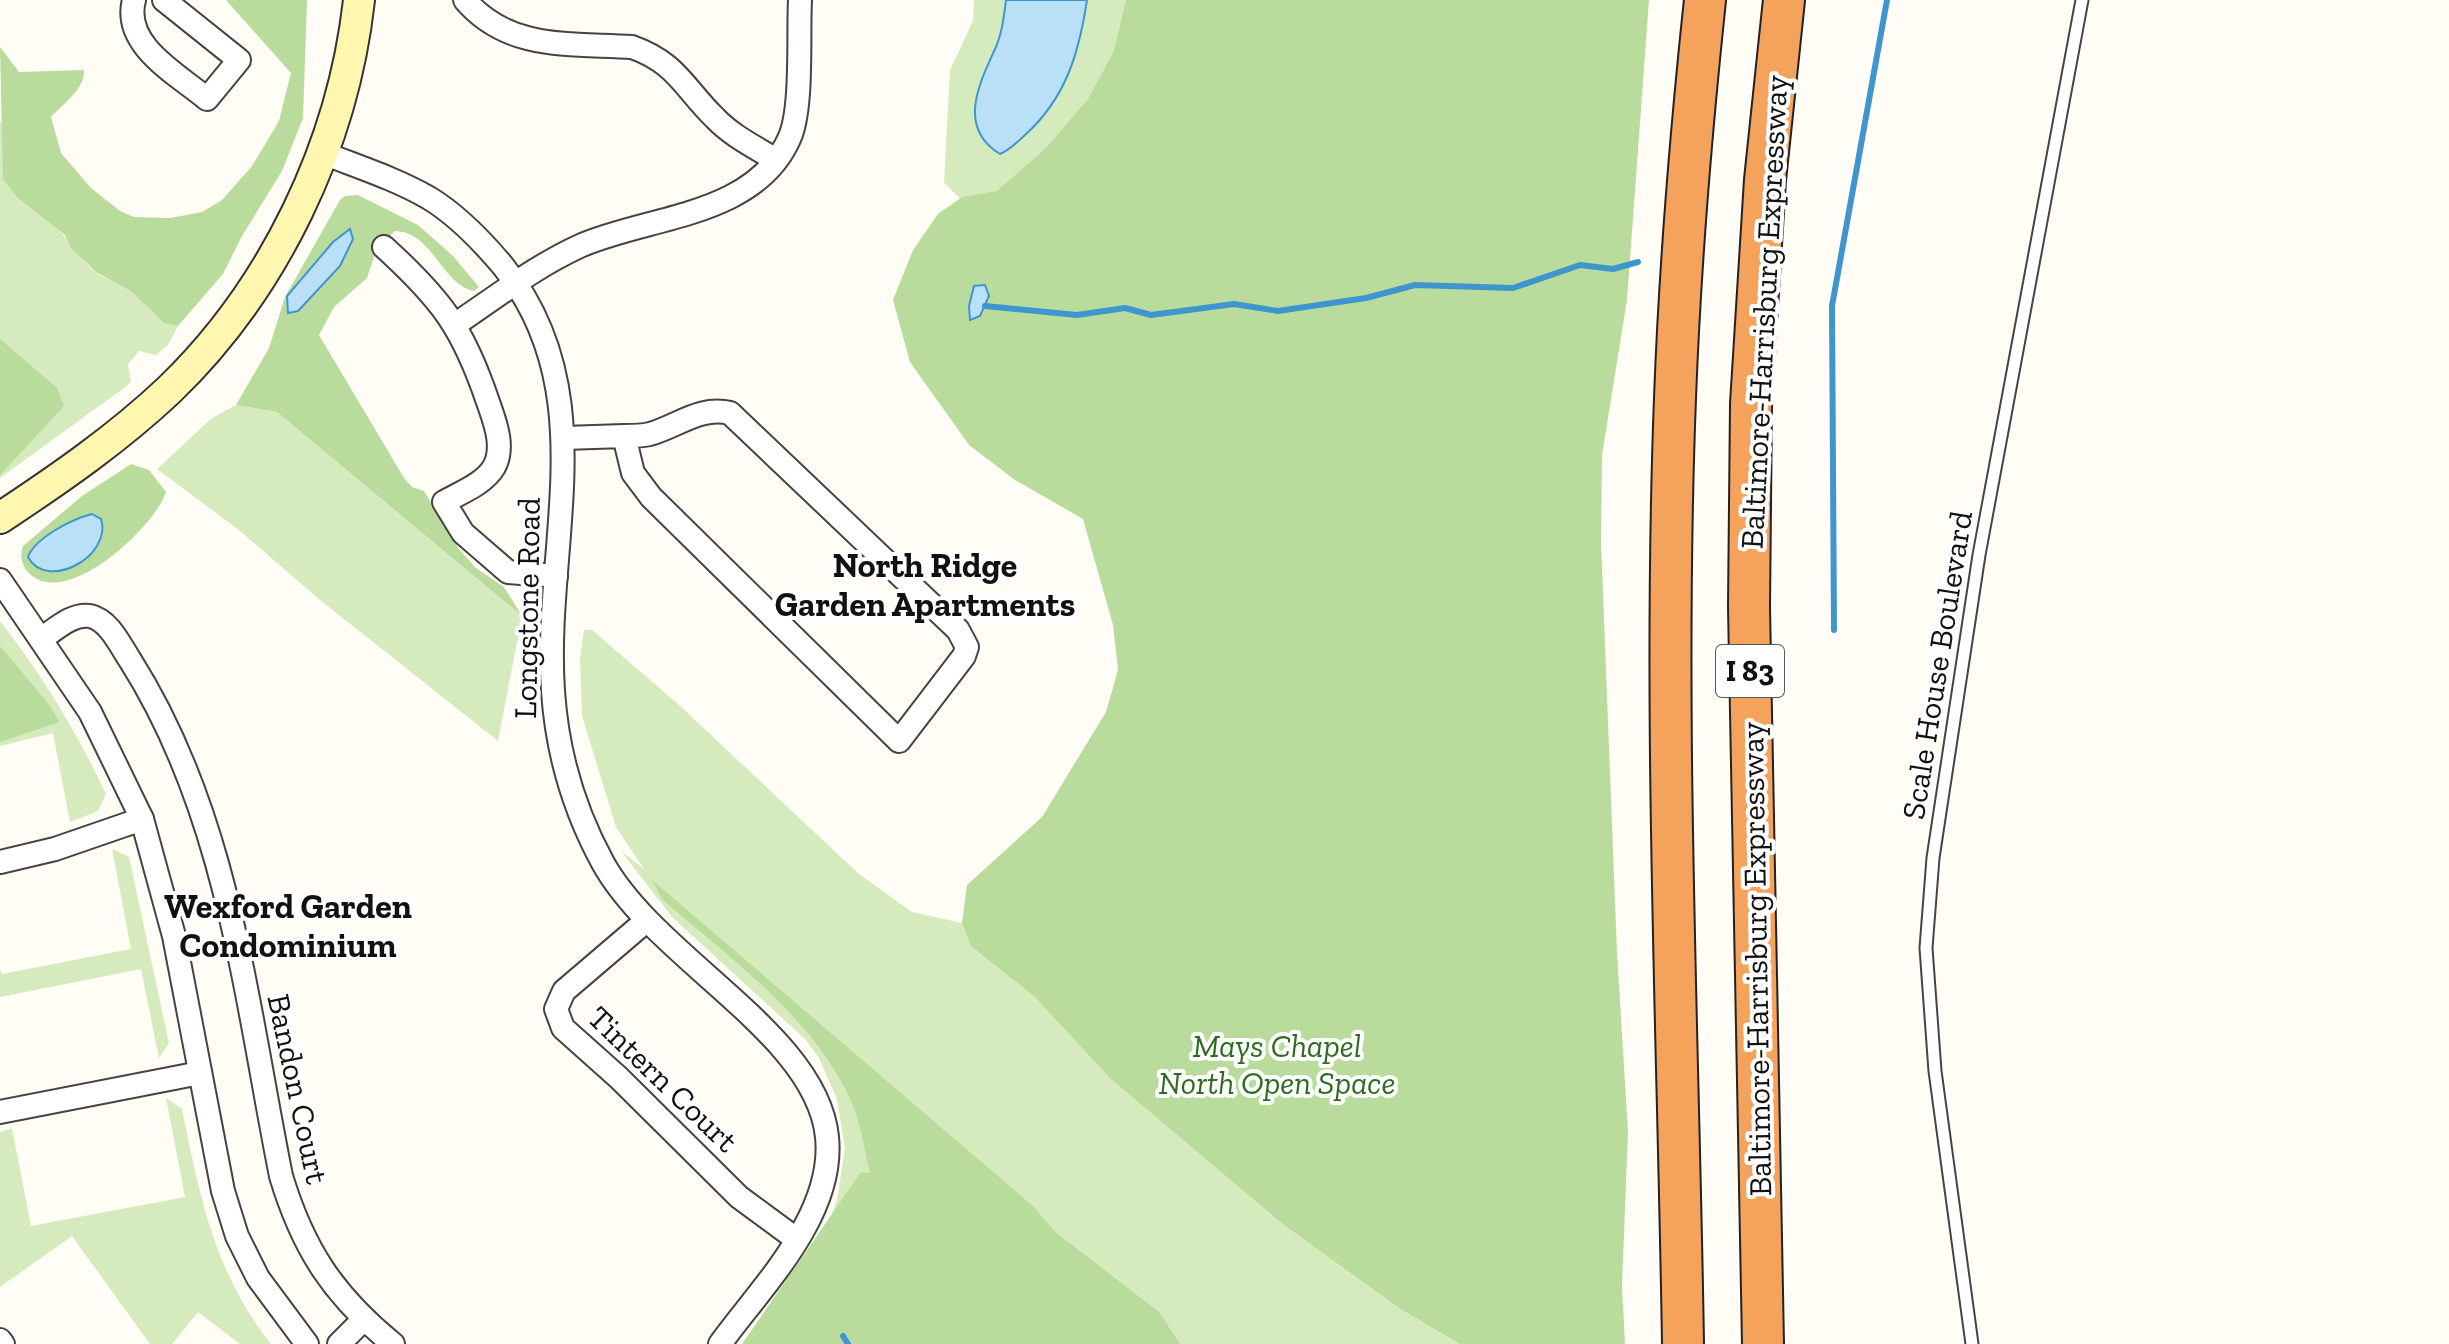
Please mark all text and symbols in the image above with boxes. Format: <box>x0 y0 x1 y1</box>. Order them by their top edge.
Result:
street label: Baltimore-Harrisburg Expressway <box>1733 73 1795 550</box>
street label: Longstone Road <box>506 497 548 719</box>
street label: Scale House Boulevard <box>1894 508 1980 822</box>
district label: North Ridge Garden Apartments <box>775 545 1075 625</box>
road number: I 83 <box>1716 645 1784 697</box>
street label: Baltimore-Harrisburg Expressway <box>1733 721 1779 1197</box>
district label: Wexford Garden Condominium <box>164 886 412 966</box>
street label: Bandon Court <box>259 991 337 1187</box>
street label: Tintern Court <box>580 998 746 1160</box>
park label: Mays Chapel North Open Space <box>1159 1027 1395 1102</box>

